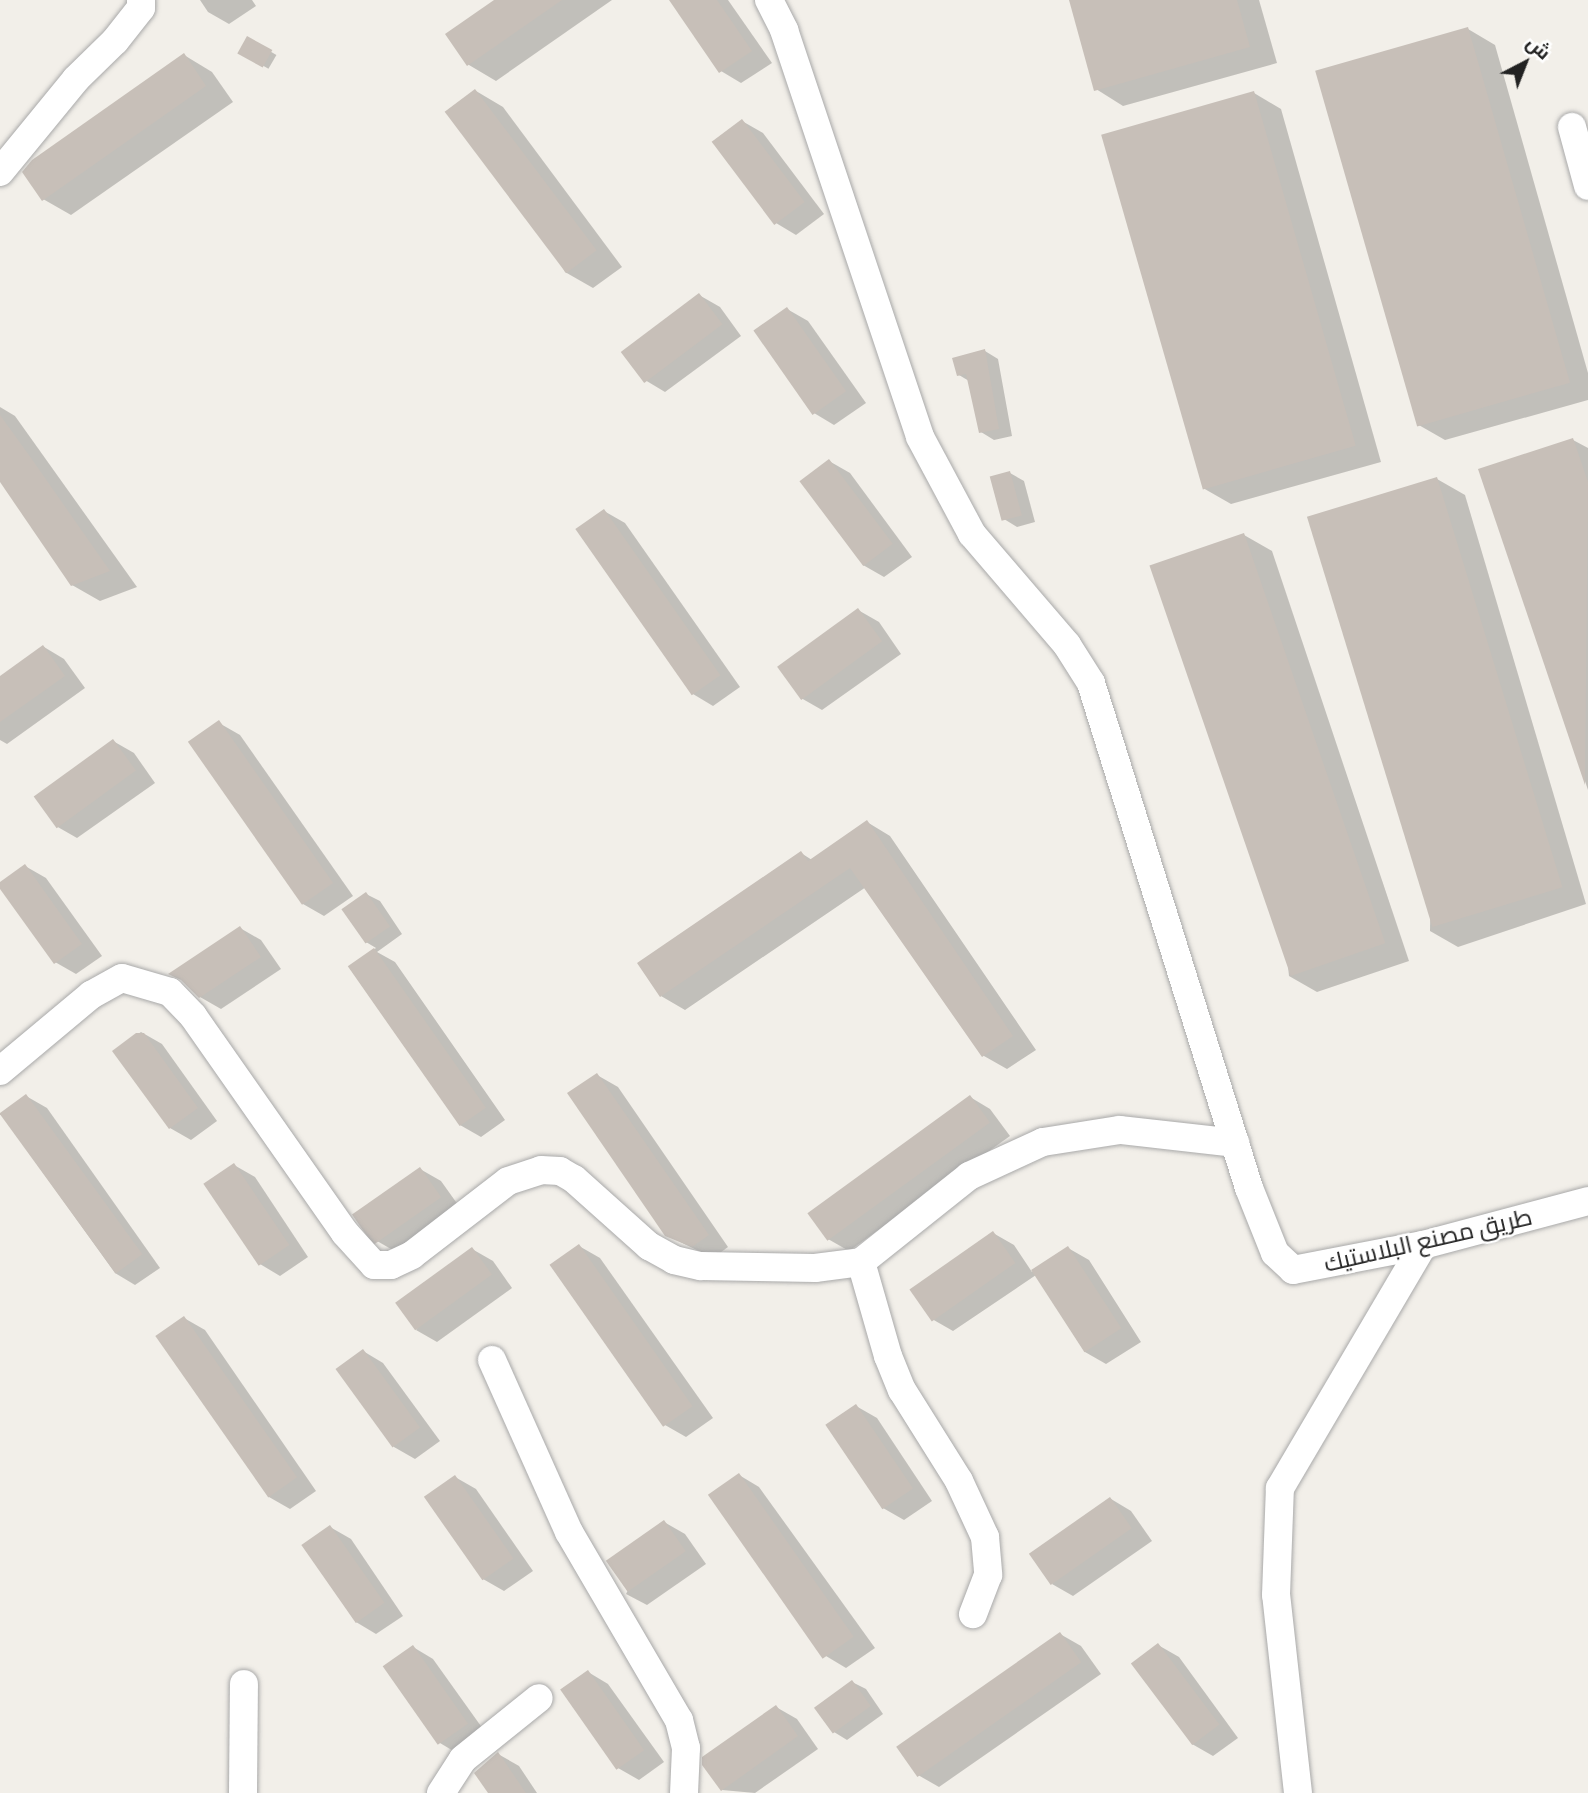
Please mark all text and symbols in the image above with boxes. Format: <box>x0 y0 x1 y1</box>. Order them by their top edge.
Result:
north arrow <box>1490 28 1560 98</box>
text: ش <box>1522 30 1556 64</box>
street label: طريق مصنع البلاستيك <box>1321 1202 1535 1278</box>

